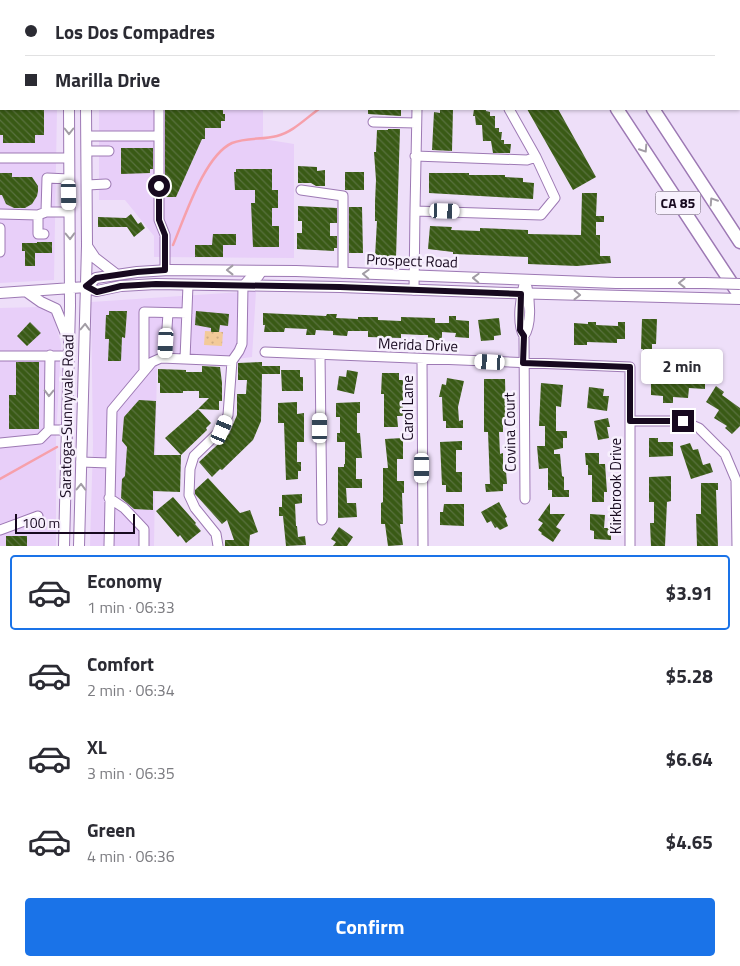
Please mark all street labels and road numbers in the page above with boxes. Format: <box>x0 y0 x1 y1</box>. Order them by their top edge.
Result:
road number: CA 85 <box>656 192 700 214</box>
street label: Prospect Road <box>366 247 458 274</box>
street label: Merida Drive <box>378 332 458 357</box>
street label: Saratoga-Sunnyvale Road <box>54 334 79 498</box>
street label: Carol Lane <box>396 375 419 441</box>
street label: Covina Court <box>497 391 522 472</box>
street label: Kirkbrook Drive <box>604 438 627 534</box>

